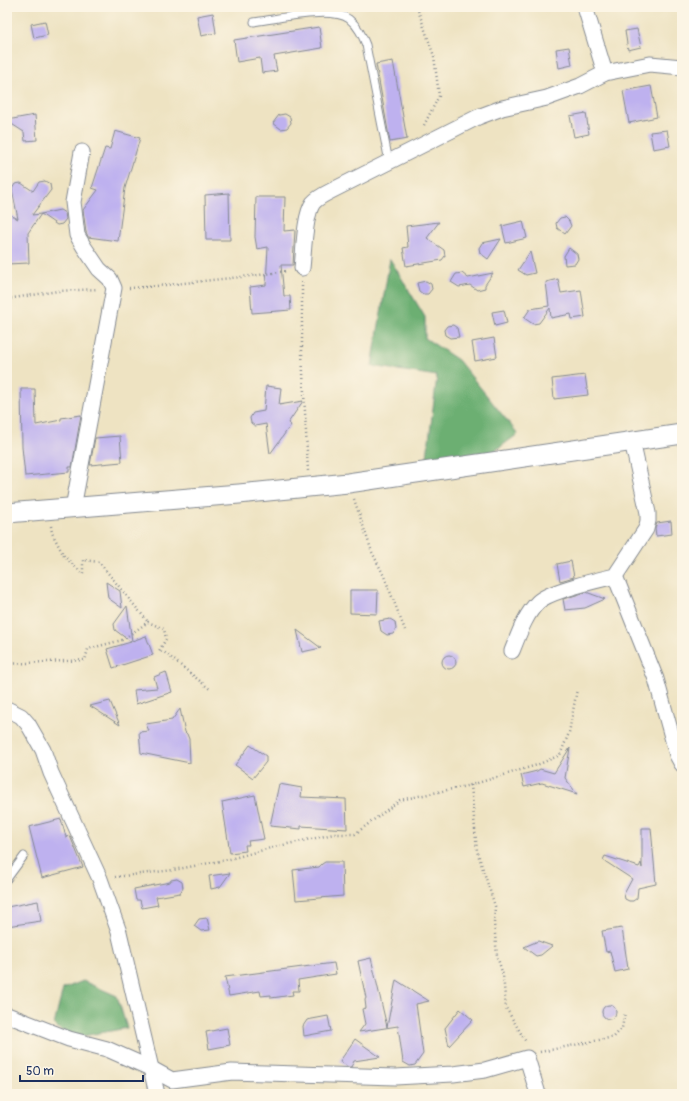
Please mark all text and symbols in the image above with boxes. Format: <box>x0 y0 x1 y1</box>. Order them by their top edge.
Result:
scale bar <box>20 1057 143 1083</box>
text: 50 m <box>26 1064 54 1079</box>

